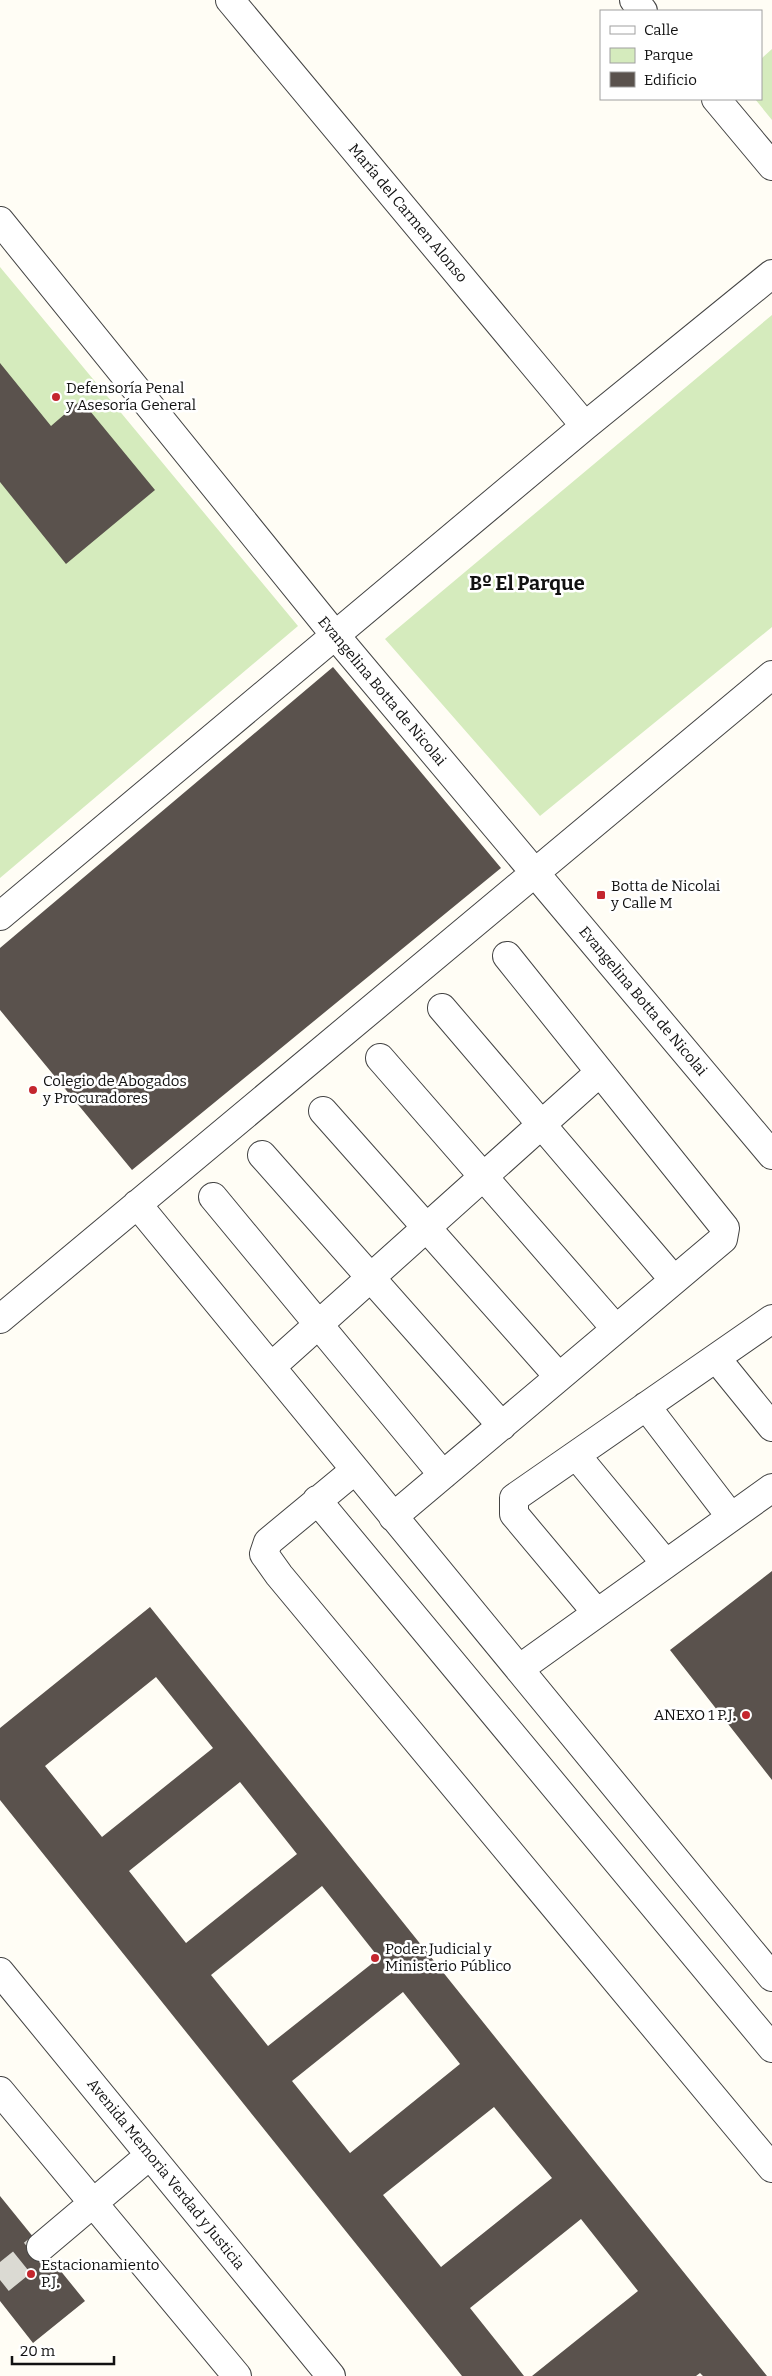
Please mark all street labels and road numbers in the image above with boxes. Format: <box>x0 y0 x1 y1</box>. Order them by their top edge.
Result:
street label: María del Carmen Alonso <box>345 140 471 286</box>
street label: Evangelina Botta de Nicolai <box>314 613 450 770</box>
street label: Evangelina Botta de Nicolai <box>575 923 711 1080</box>
street label: Avenida Memoria Verdad y Justicia <box>83 2075 249 2273</box>

